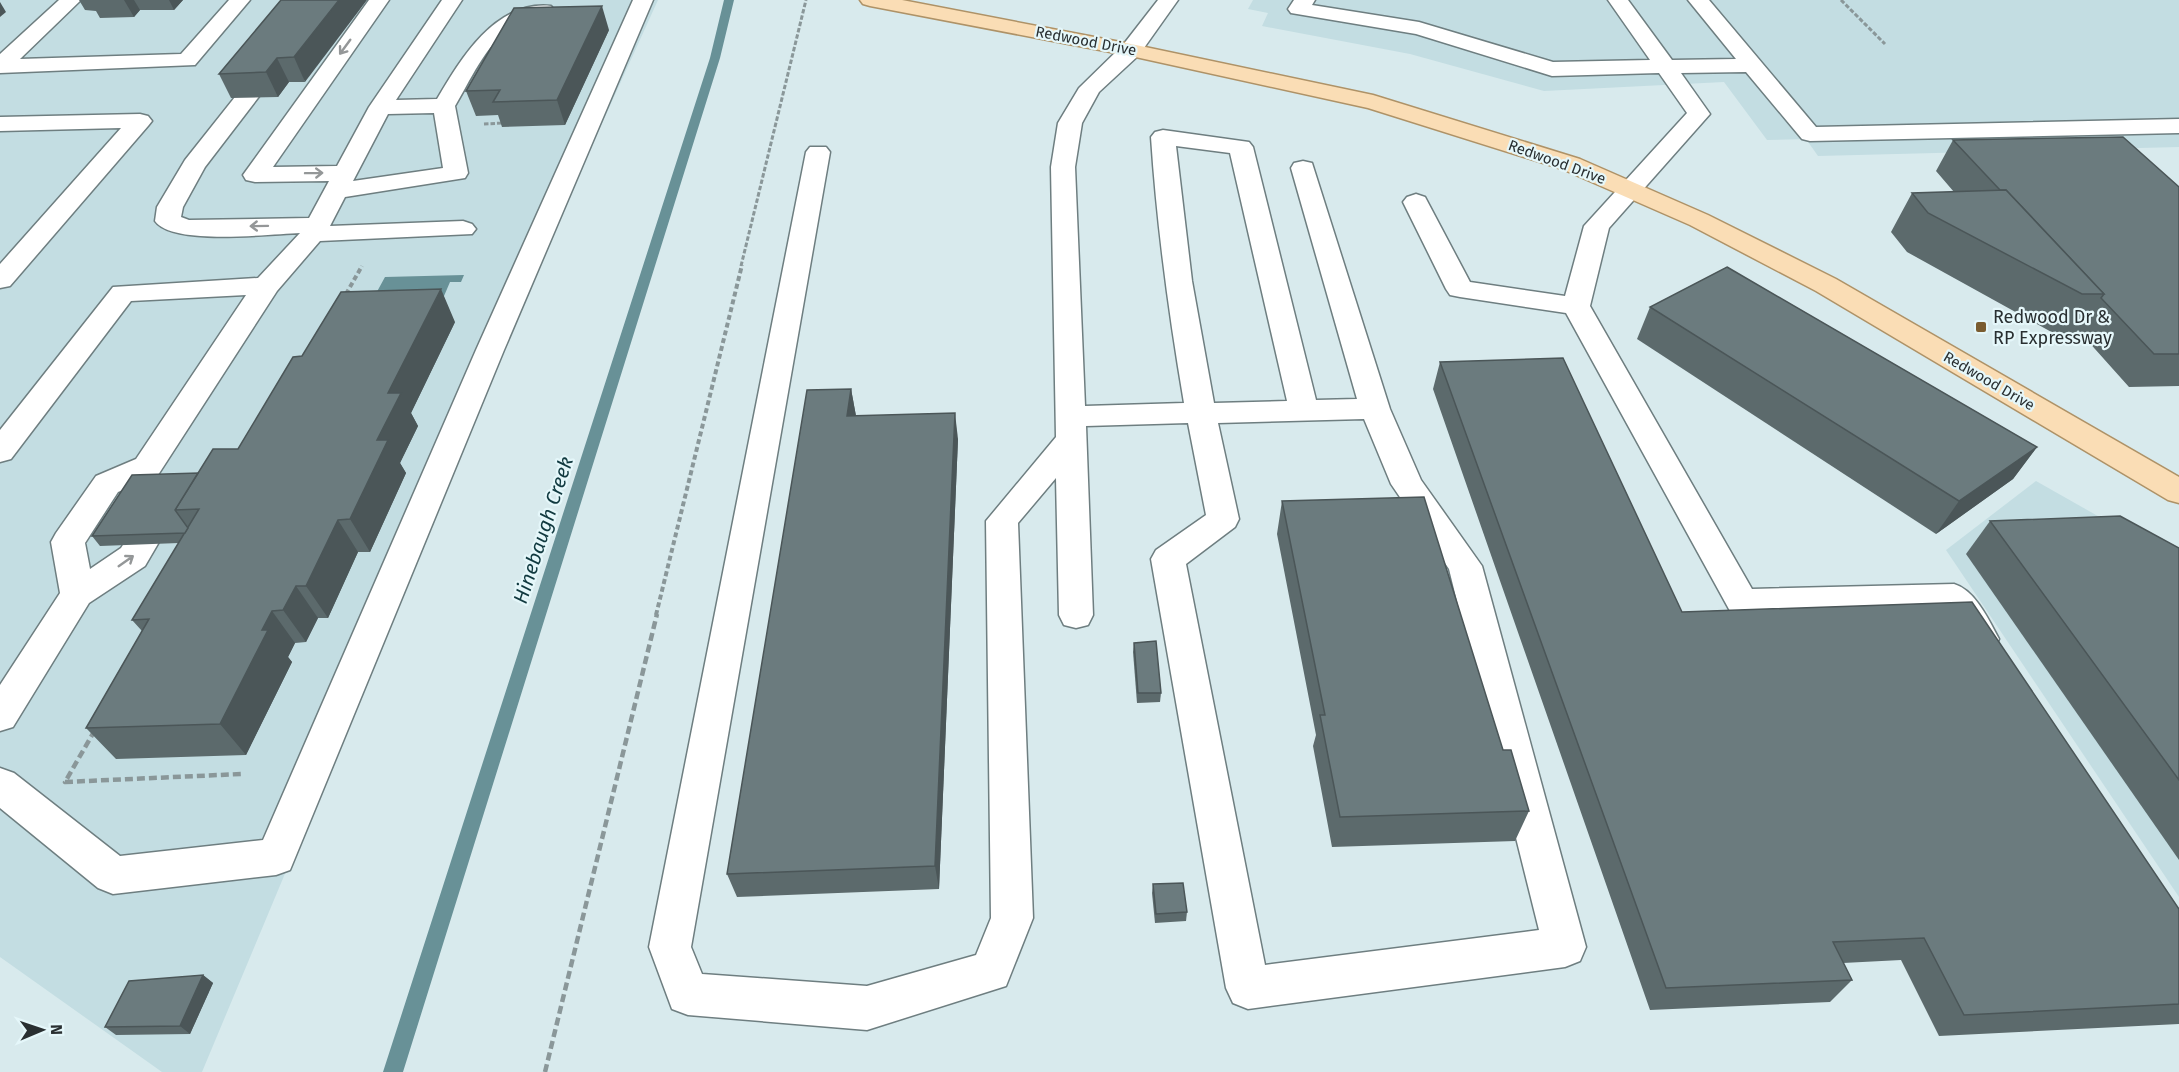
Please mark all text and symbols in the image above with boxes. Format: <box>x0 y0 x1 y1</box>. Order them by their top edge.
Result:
street label: Redwood Drive <box>1034 22 1138 60</box>
one-way arrow <box>338 39 351 55</box>
street label: Redwood Drive <box>1506 136 1608 188</box>
one-way arrow <box>304 168 324 179</box>
one-way arrow <box>249 221 269 232</box>
place label: Redwood Dr & RP Expressway <box>1993 306 2112 349</box>
marker: Redwood Dr & RP Expressway <box>1974 320 1988 334</box>
street label: Redwood Drive <box>1940 348 2038 414</box>
water label: Hinebaugh Creek <box>508 453 578 607</box>
one-way arrow <box>117 555 133 568</box>
north arrow <box>12 1000 72 1060</box>
text: N <box>47 1024 66 1035</box>

